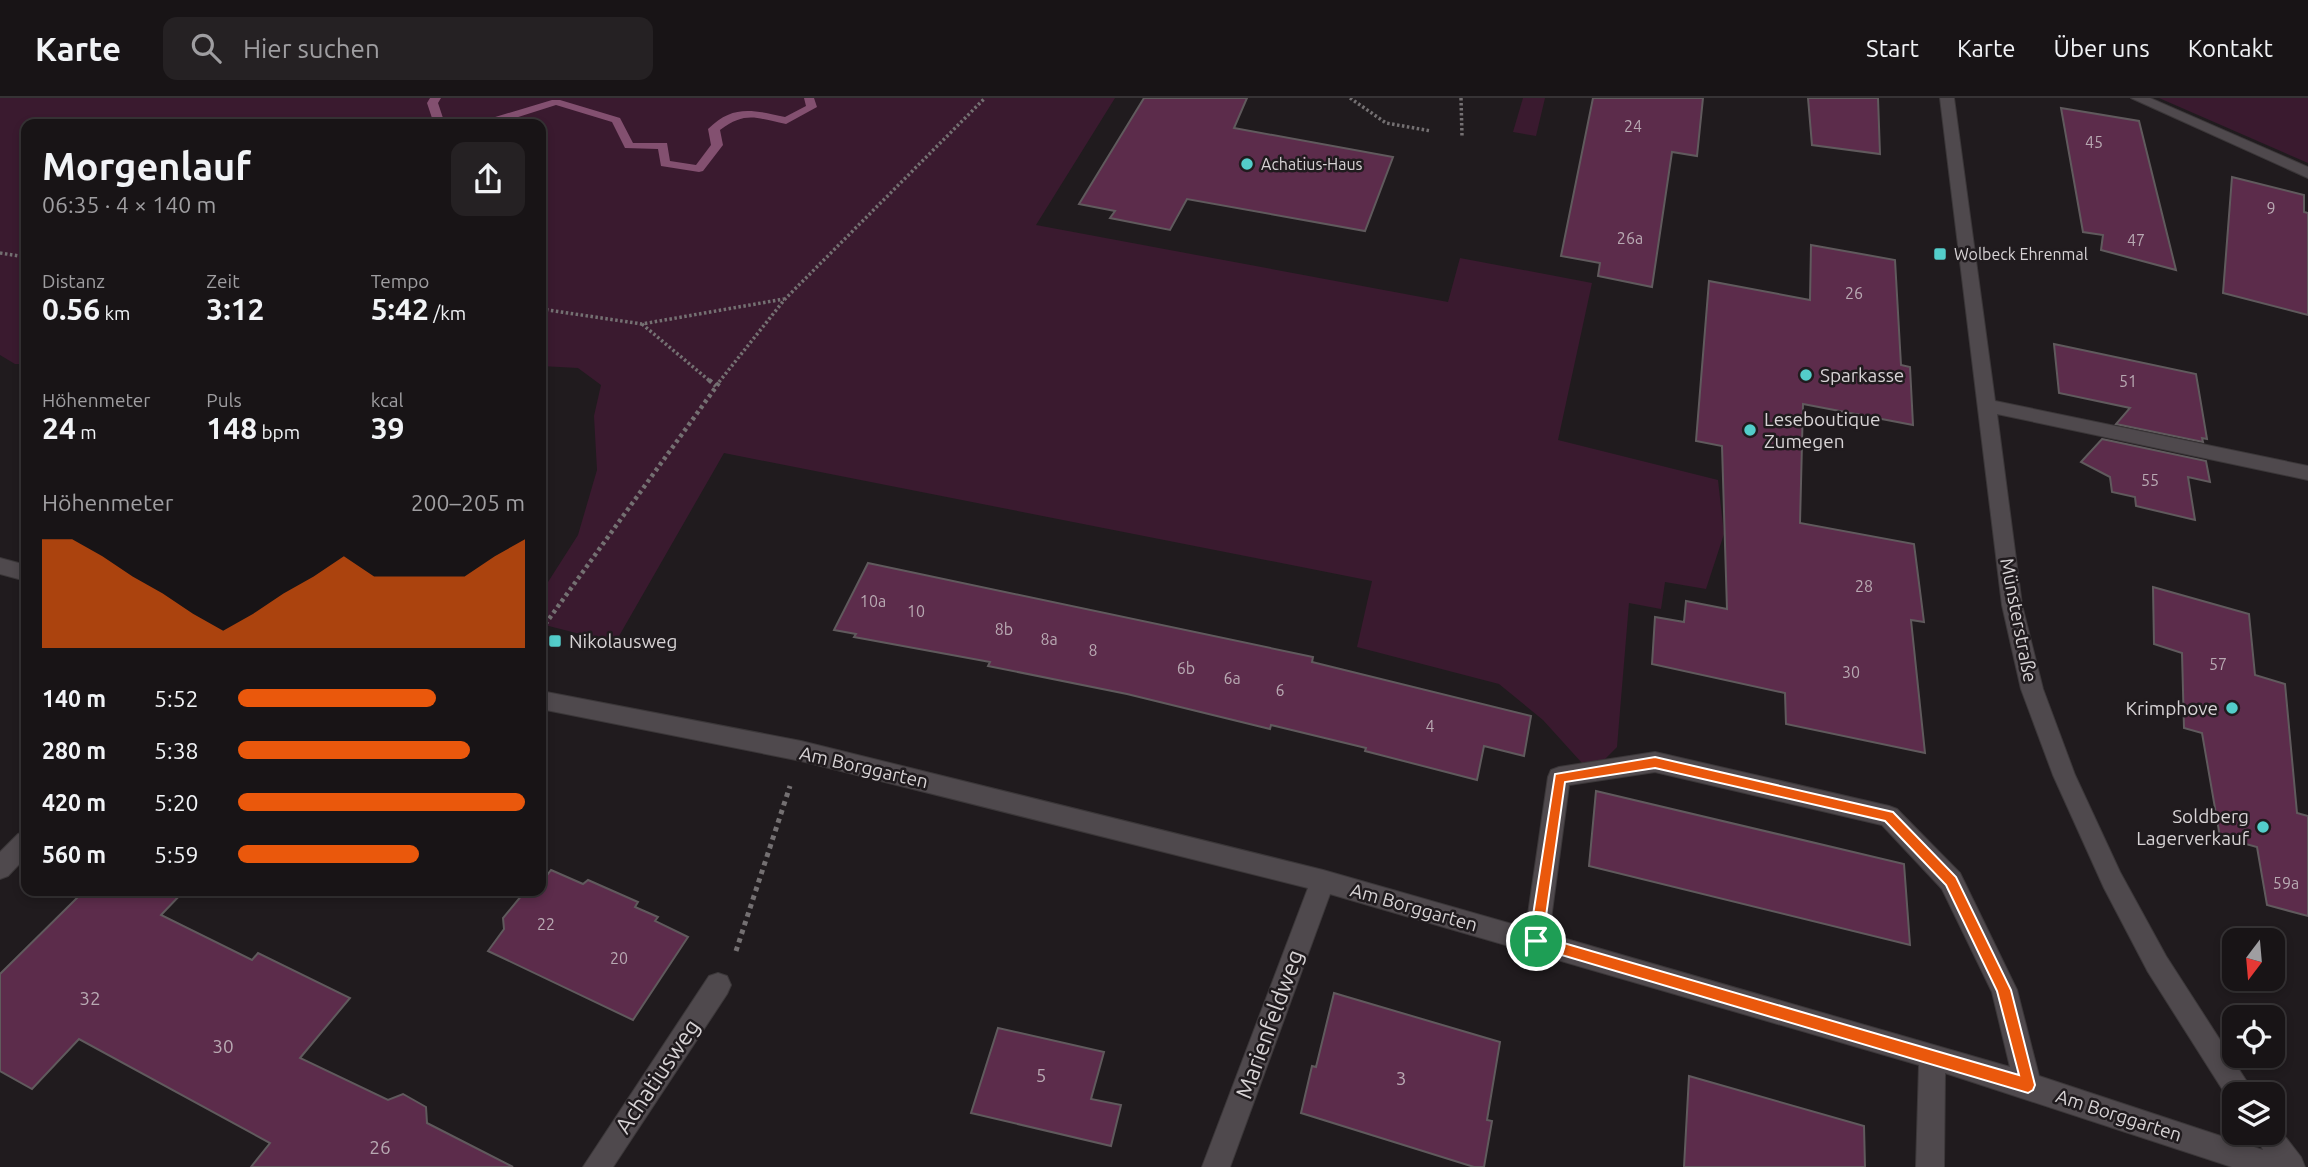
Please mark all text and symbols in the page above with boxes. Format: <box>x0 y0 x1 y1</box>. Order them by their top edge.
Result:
search box <box>163 17 653 80</box>
icon: search <box>187 29 225 67</box>
text: Karte <box>35 30 121 67</box>
text: Hier suchen <box>243 34 380 63</box>
text: Start <box>1866 35 1919 62</box>
text: Karte <box>1957 35 2016 62</box>
text: Über uns <box>2054 35 2150 62</box>
text: Kontakt <box>2188 35 2273 62</box>
house number: 24 <box>1624 117 1642 135</box>
house number: 45 <box>2085 133 2103 151</box>
button: share <box>451 142 525 216</box>
text: Morgenlauf <box>42 145 251 187</box>
place label: Achatius-Haus <box>1261 155 1363 173</box>
marker: Achatius-Haus <box>1239 156 1255 172</box>
text: 06:35 · 4 × 140 m <box>42 192 216 217</box>
house number: 9 <box>2266 199 2276 217</box>
house number: 26a <box>1617 229 1643 247</box>
house number: 47 <box>2127 231 2145 249</box>
place label: Wolbeck Ehrenmal <box>1954 245 2088 263</box>
marker: Wolbeck Ehrenmal <box>1932 246 1948 262</box>
text: Distanz <box>42 270 105 292</box>
text: Zeit <box>206 270 240 292</box>
text: Tempo <box>371 270 429 292</box>
house number: 26 <box>1845 284 1863 302</box>
text: 0.56 <box>42 292 100 326</box>
text: 3:12 <box>206 292 264 326</box>
text: 5:42 <box>371 292 429 326</box>
text: km <box>100 302 130 324</box>
text: /km <box>429 302 466 324</box>
place label: Sparkasse <box>1820 364 1904 386</box>
marker: Sparkasse <box>1798 367 1814 383</box>
house number: 51 <box>2119 372 2137 390</box>
text: Höhenmeter <box>42 389 151 411</box>
text: Puls <box>206 389 242 411</box>
text: kcal <box>371 389 403 411</box>
place label: Leseboutique Zumegen <box>1764 408 1881 452</box>
text: 24 <box>42 411 76 445</box>
text: 148 <box>206 411 257 445</box>
text: 39 <box>371 411 405 445</box>
text: m <box>76 421 97 443</box>
text: bpm <box>257 421 300 443</box>
marker: Leseboutique Zumegen <box>1742 422 1758 438</box>
house number: 55 <box>2141 471 2159 489</box>
text: Höhenmeter <box>42 490 173 515</box>
text: 200–205 m <box>411 490 525 515</box>
street label: Münsterstraße <box>1996 556 2042 684</box>
house number: 28 <box>1855 577 1873 595</box>
house number: 10a <box>860 592 886 610</box>
house number: 10 <box>907 602 925 620</box>
house number: 8b <box>995 620 1013 638</box>
place label: Nikolausweg <box>569 630 678 652</box>
house number: 8a <box>1040 630 1058 648</box>
marker: Nikolausweg <box>547 633 563 649</box>
house number: 8 <box>1088 641 1098 659</box>
house number: 57 <box>2209 655 2227 673</box>
house number: 6b <box>1177 659 1195 677</box>
house number: 30 <box>1842 663 1860 681</box>
house number: 6a <box>1223 669 1241 687</box>
house number: 6 <box>1275 681 1285 699</box>
text: 140 m <box>42 686 106 711</box>
text: 5:52 <box>154 686 199 711</box>
place label: Krimphove <box>2125 697 2218 719</box>
marker: Krimphove <box>2224 700 2240 716</box>
house number: 4 <box>1425 717 1435 735</box>
text: 280 m <box>42 738 106 763</box>
text: 5:38 <box>154 738 199 763</box>
street label: Am Borggarten <box>798 742 930 792</box>
text: 420 m <box>42 790 106 815</box>
text: 5:20 <box>154 790 199 815</box>
place label: Soldberg Lagerverkauf <box>2136 805 2250 849</box>
marker: Soldberg Lagerverkauf <box>2255 819 2271 835</box>
text: 560 m <box>42 842 106 867</box>
text: 5:59 <box>154 842 199 867</box>
house number: 59a <box>2273 874 2299 892</box>
street label: Am Borggarten <box>1348 878 1480 936</box>
pin <box>1506 911 1566 971</box>
house number: 22 <box>537 915 555 933</box>
icon: arrive <box>1517 922 1555 960</box>
north arrow <box>2222 928 2286 990</box>
map controls <box>2222 928 2285 1145</box>
street label: Marienfeldweg <box>1230 946 1308 1102</box>
house number: 20 <box>610 949 628 967</box>
house number: 32 <box>79 987 101 1009</box>
button: locate <box>2222 1005 2285 1068</box>
street label: Achatiusweg <box>610 1014 704 1138</box>
house number: 30 <box>212 1035 234 1057</box>
house number: 5 <box>1036 1064 1046 1086</box>
house number: 3 <box>1396 1067 1406 1089</box>
button: layers <box>2222 1082 2285 1145</box>
street label: Am Borggarten <box>2053 1084 2185 1146</box>
house number: 26 <box>369 1136 391 1158</box>

